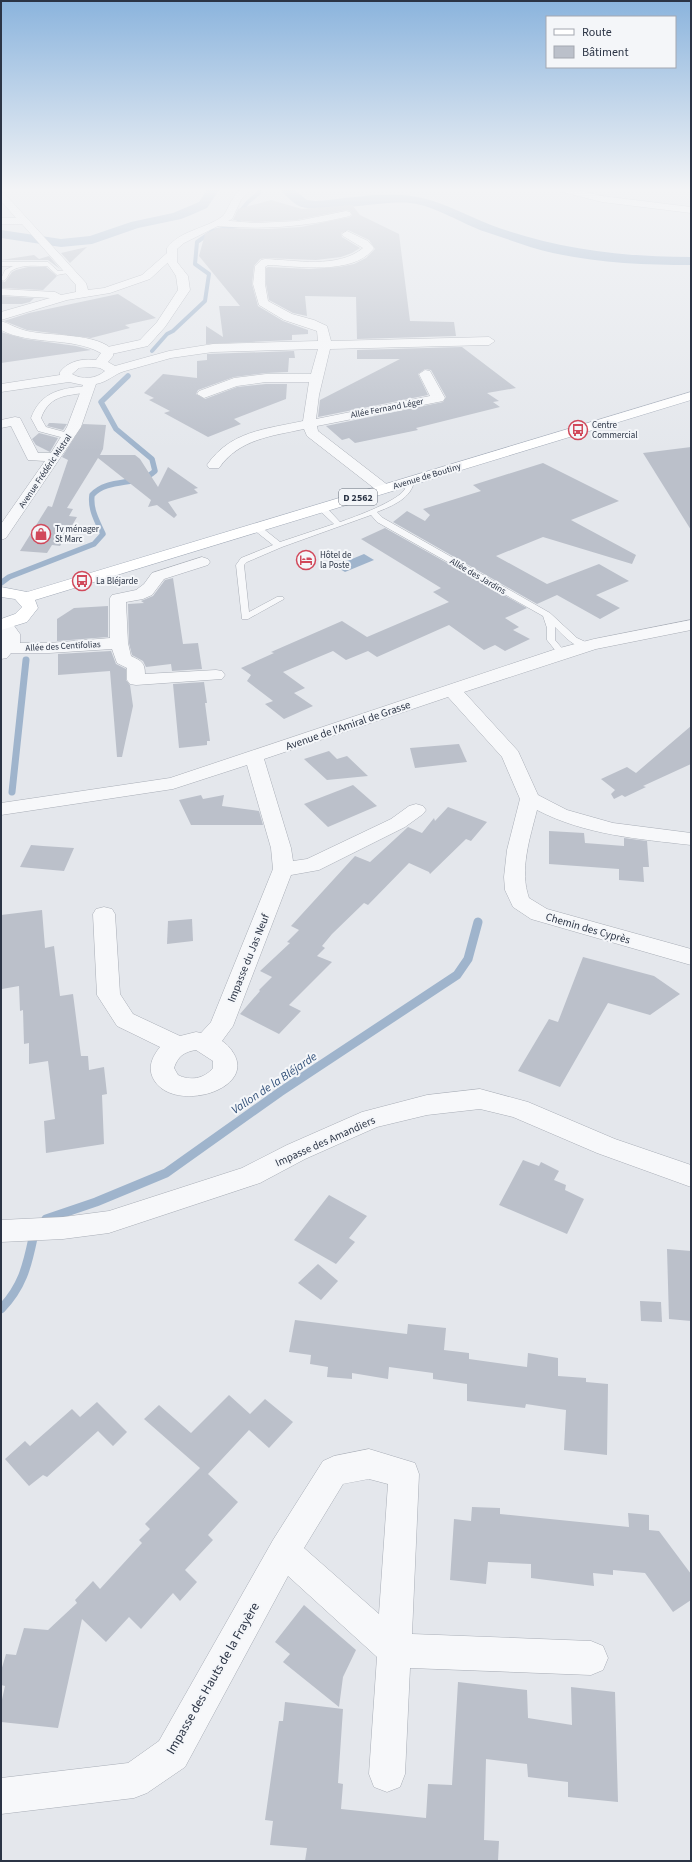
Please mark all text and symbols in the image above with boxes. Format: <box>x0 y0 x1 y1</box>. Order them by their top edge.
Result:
legend <box>546 16 676 68</box>
text: Route <box>582 24 612 41</box>
text: Bâtiment <box>582 44 628 61</box>
street label: Allée Fernand Léger <box>350 395 425 422</box>
bus stop icon: Centre Commercial <box>567 419 589 441</box>
place label: Centre Commercial <box>592 419 638 442</box>
street label: Avenue Frédéric Mistral <box>16 432 75 511</box>
street label: Avenue de Boutiny <box>392 460 463 493</box>
road number: D 2562 <box>339 489 377 505</box>
shop icon: Tv ménager St Marc <box>30 523 52 545</box>
place label: Tv ménager St Marc <box>55 523 100 546</box>
hotel icon: Hôtel de la Poste <box>295 549 317 571</box>
place label: Hôtel de la Poste <box>320 549 352 572</box>
street label: Allée des Jardins <box>447 555 508 598</box>
bus stop icon: La Bléjarde <box>71 570 93 592</box>
place label: La Bléjarde <box>96 575 139 588</box>
street label: Allée des Centifolias <box>25 638 101 655</box>
street label: Avenue de l'Amiral de Grasse <box>284 697 413 754</box>
street label: Chemin des Cyprès <box>544 909 632 948</box>
street label: Impasse du Jas Neuf <box>224 911 273 1005</box>
water label: Vallon de la Bléjarde <box>228 1048 321 1119</box>
street label: Impasse des Amandiers <box>273 1112 378 1170</box>
street label: Impasse des Hauts de la Frayère <box>162 1599 264 1758</box>

